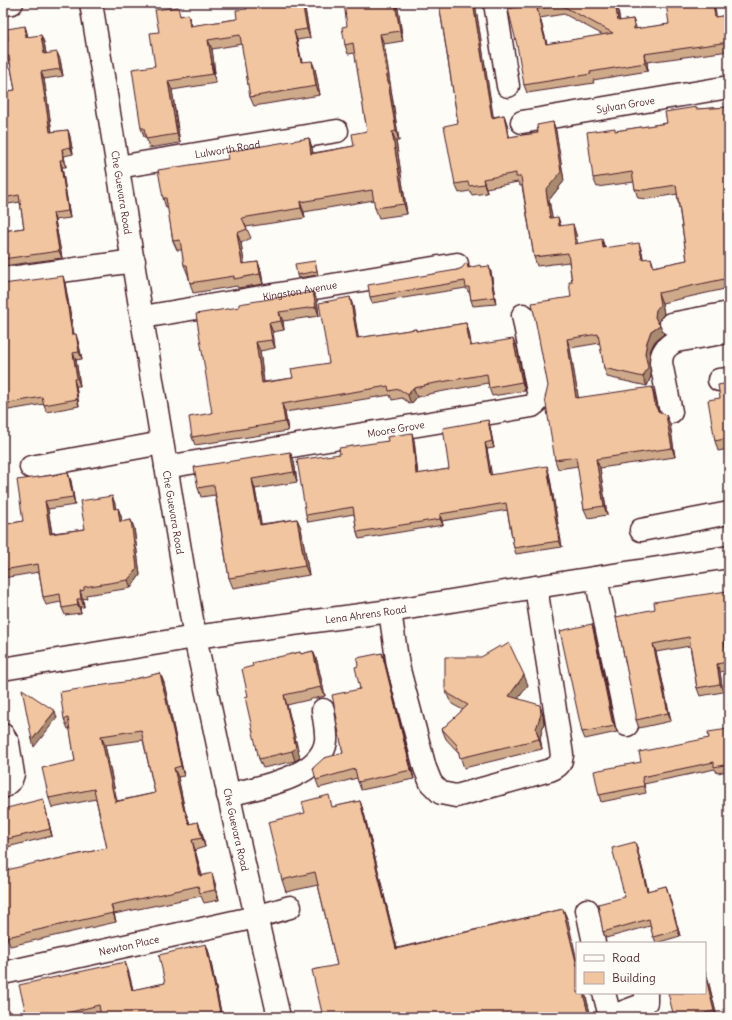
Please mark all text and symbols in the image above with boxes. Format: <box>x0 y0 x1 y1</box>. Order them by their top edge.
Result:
street label: Sylvan Grove <box>595 93 656 116</box>
street label: Lulworth Road <box>194 137 261 161</box>
street label: Che Guevara Road <box>109 150 135 235</box>
street label: Kingston Avenue <box>262 278 338 303</box>
street label: Moore Grove <box>366 418 425 440</box>
street label: Che Guevara Road <box>160 470 187 555</box>
street label: Lena Ahrens Road <box>324 602 408 626</box>
street label: Che Guevara Road <box>221 787 252 872</box>
street label: Newton Place <box>98 932 160 958</box>
legend <box>576 942 706 994</box>
text: Road <box>612 950 640 965</box>
text: Building <box>612 970 656 985</box>

